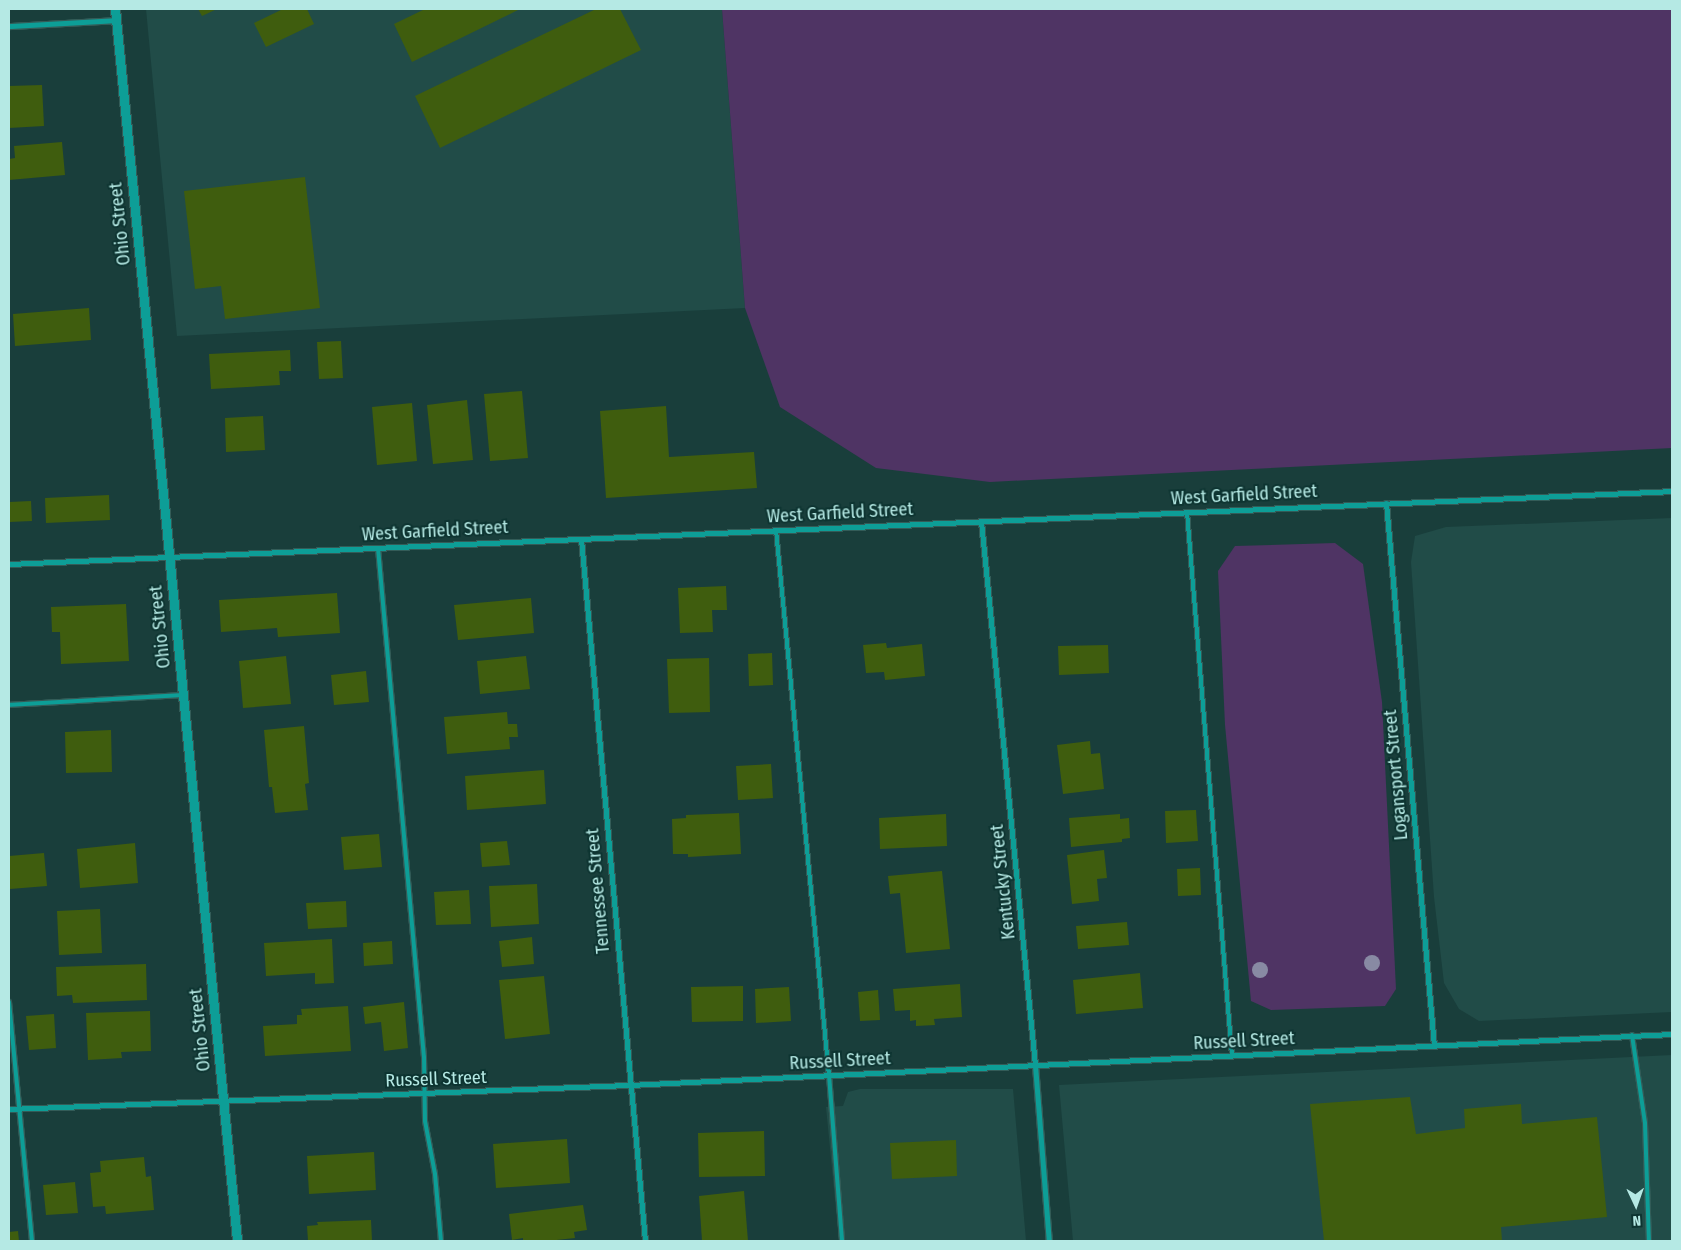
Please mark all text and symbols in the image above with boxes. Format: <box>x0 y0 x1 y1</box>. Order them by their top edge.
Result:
street label: Ohio Street <box>105 181 135 267</box>
street label: West Garfield Street <box>1170 480 1318 510</box>
street label: West Garfield Street <box>766 498 914 528</box>
street label: West Garfield Street <box>361 516 509 546</box>
street label: Ohio Street <box>145 584 175 670</box>
street label: Logansport Street <box>1380 709 1412 841</box>
street label: Kentucky Street <box>986 823 1020 941</box>
street label: Tennessee Street <box>582 828 614 954</box>
street label: Ohio Street <box>185 987 215 1073</box>
street label: Russell Street <box>1193 1028 1295 1054</box>
street label: Russell Street <box>789 1048 891 1074</box>
street label: Russell Street <box>385 1066 487 1092</box>
north arrow <box>1611 1180 1661 1230</box>
text: N <box>1632 1212 1641 1229</box>

